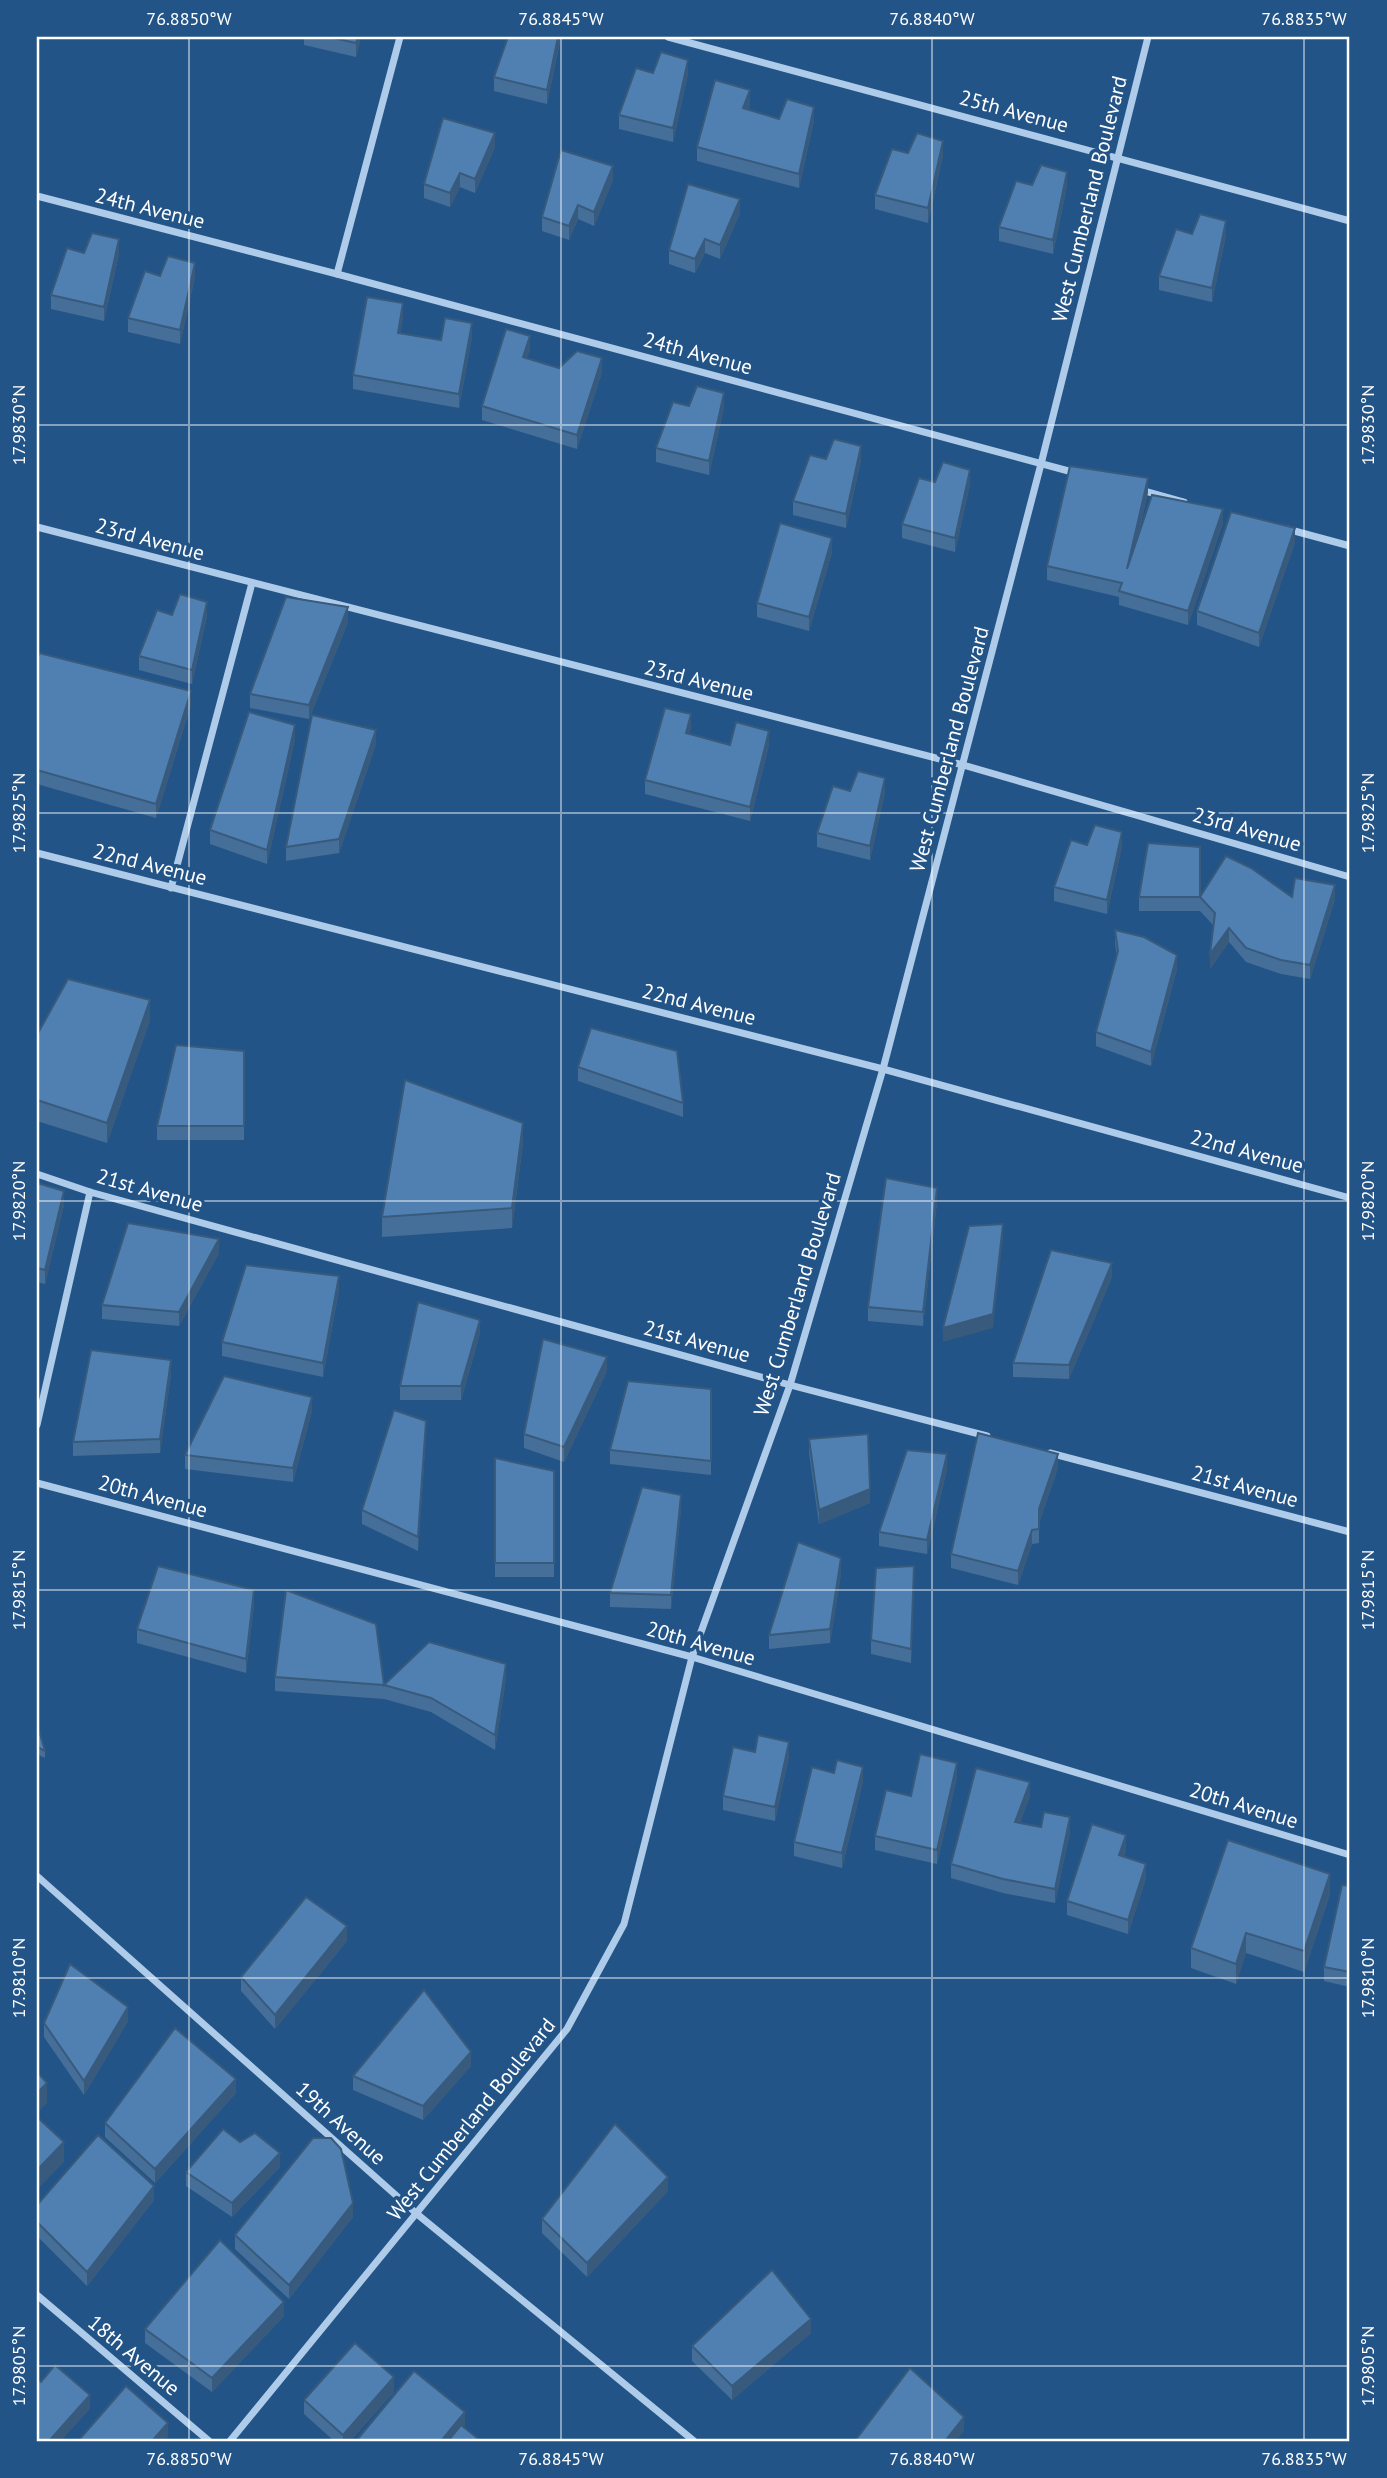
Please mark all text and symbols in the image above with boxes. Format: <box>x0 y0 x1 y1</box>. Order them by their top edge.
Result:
text: 76.8850°W <box>146 7 232 30</box>
text: 76.8845°W <box>518 7 604 30</box>
text: 76.8840°W <box>889 7 975 30</box>
text: 76.8835°W <box>1261 7 1347 30</box>
street label: West Cumberland Boulevard <box>1045 73 1133 325</box>
street label: 25th Avenue <box>956 83 1072 139</box>
street label: 24th Avenue <box>92 181 208 235</box>
street label: 24th Avenue <box>640 325 756 381</box>
text: 17.9830°N <box>7 385 30 465</box>
text: 17.9830°N <box>1356 385 1379 465</box>
street label: 23rd Avenue <box>92 511 208 567</box>
street label: West Cumberland Boulevard <box>903 623 995 875</box>
street label: 23rd Avenue <box>641 653 757 707</box>
text: 17.9825°N <box>7 773 30 853</box>
text: 17.9825°N <box>1356 773 1379 853</box>
street label: 23rd Avenue <box>1190 801 1304 857</box>
street label: 22nd Avenue <box>90 837 210 891</box>
street label: 22nd Avenue <box>639 977 759 1031</box>
street label: 22nd Avenue <box>1187 1123 1307 1179</box>
text: 17.9820°N <box>7 1161 30 1241</box>
text: 17.9820°N <box>1356 1161 1379 1241</box>
street label: 21st Avenue <box>94 1162 206 1218</box>
street label: West Cumberland Boulevard <box>747 1169 847 1419</box>
street label: 21st Avenue <box>641 1314 753 1368</box>
street label: 21st Avenue <box>1189 1459 1301 1513</box>
street label: 20th Avenue <box>95 1468 211 1524</box>
text: 17.9815°N <box>7 1550 30 1630</box>
text: 17.9815°N <box>1356 1550 1379 1630</box>
street label: 20th Avenue <box>643 1615 759 1671</box>
street label: 20th Avenue <box>1186 1776 1302 1834</box>
text: 17.9810°N <box>7 1938 30 2018</box>
text: 17.9810°N <box>1356 1938 1379 2018</box>
street label: West Cumberland Boulevard <box>381 2012 561 2226</box>
street label: 19th Avenue <box>290 2075 392 2171</box>
street label: 18th Avenue <box>82 2309 186 2401</box>
text: 17.9805°N <box>7 2326 30 2406</box>
text: 17.9805°N <box>1356 2326 1379 2406</box>
text: 76.8850°W <box>146 2447 232 2470</box>
text: 76.8845°W <box>518 2447 604 2470</box>
text: 76.8840°W <box>889 2447 975 2470</box>
text: 76.8835°W <box>1261 2447 1347 2470</box>

